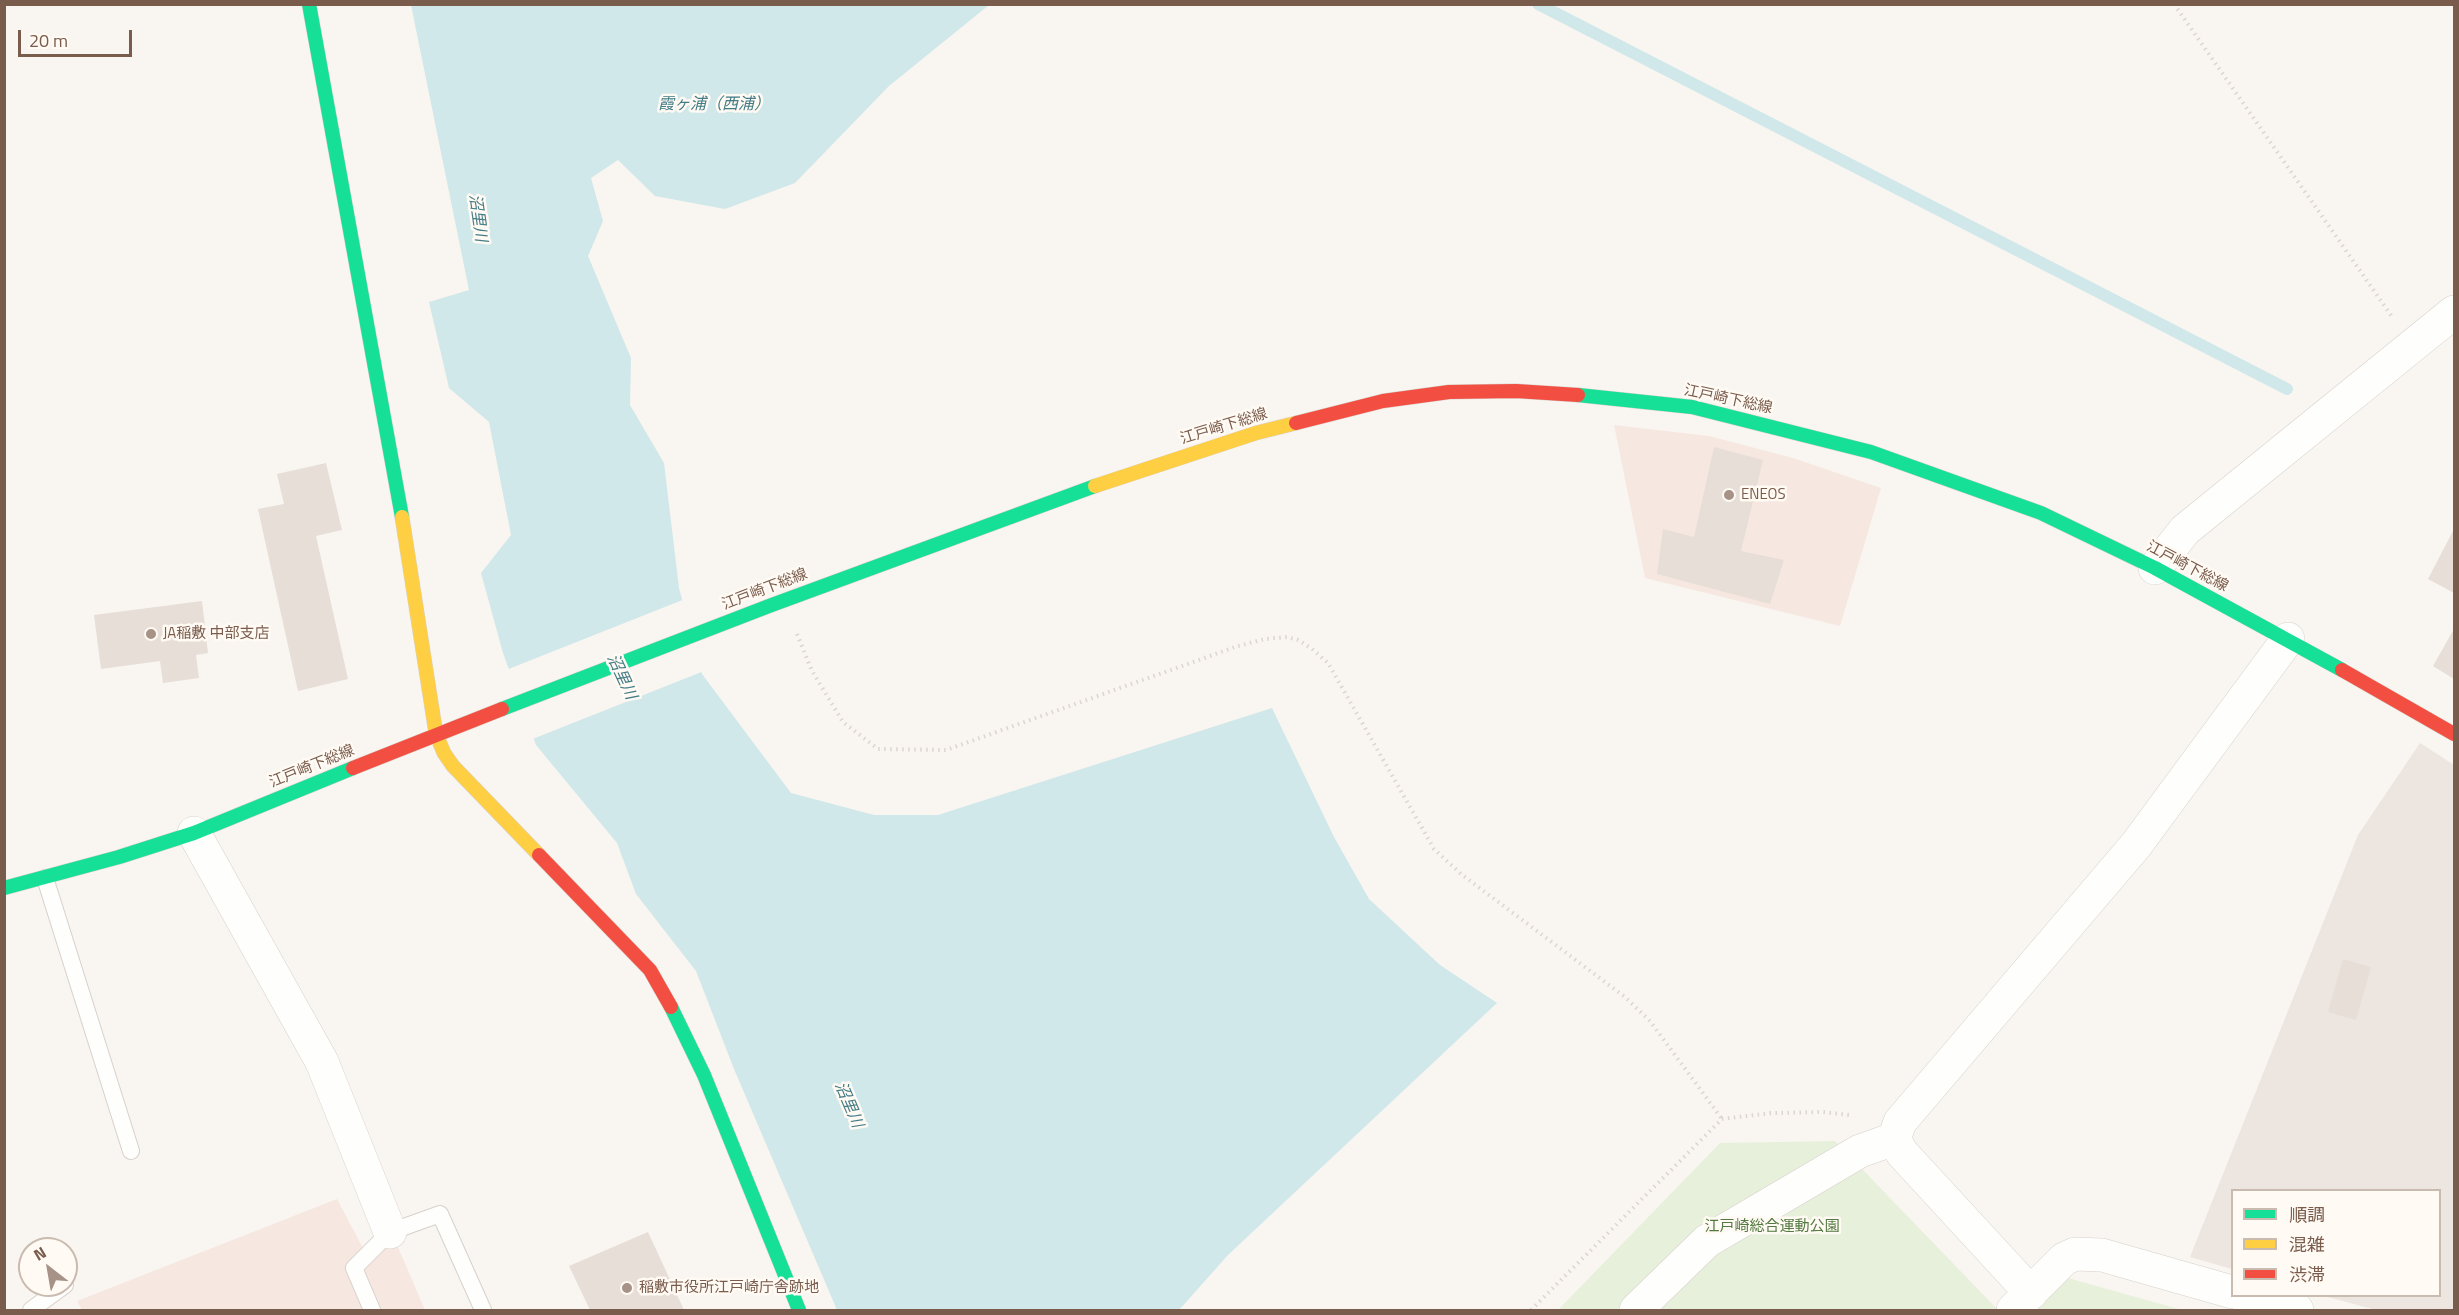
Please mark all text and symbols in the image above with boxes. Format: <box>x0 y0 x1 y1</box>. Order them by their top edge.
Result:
scale bar <box>21 18 135 56</box>
text: 20 m <box>29 27 68 54</box>
water label: 霞ヶ浦（西浦） <box>658 95 770 115</box>
water label: 沼里川 <box>464 193 490 243</box>
street label: 江戸崎下総線 <box>1682 382 1774 418</box>
street label: 江戸崎下総線 <box>1178 405 1270 449</box>
place label: ENEOS <box>1741 486 1786 504</box>
marker: ENEOS <box>1722 488 1736 502</box>
street label: 江戸崎下総線 <box>2143 538 2231 596</box>
street label: 江戸崎下総線 <box>720 565 810 615</box>
place label: JA稲敷 中部支店 <box>163 625 270 643</box>
marker: JA稲敷 中部支店 <box>144 627 158 641</box>
water label: 沼里川 <box>602 651 640 703</box>
street label: 江戸崎下総線 <box>267 742 357 792</box>
water label: 沼里川 <box>830 1079 866 1131</box>
legend <box>2231 1189 2441 1297</box>
text: 順調 <box>2289 1201 2325 1228</box>
park label: 江戸崎総合運動公園 <box>1705 1218 1839 1236</box>
text: 混雑 <box>2289 1231 2325 1258</box>
north arrow <box>18 1237 78 1297</box>
text: N <box>29 1240 51 1266</box>
text: 渋滞 <box>2289 1261 2325 1288</box>
place label: 稲敷市役所江戸崎庁舎跡地 <box>639 1279 819 1297</box>
marker: 稲敷市役所江戸崎庁舎跡地 <box>620 1281 634 1295</box>

